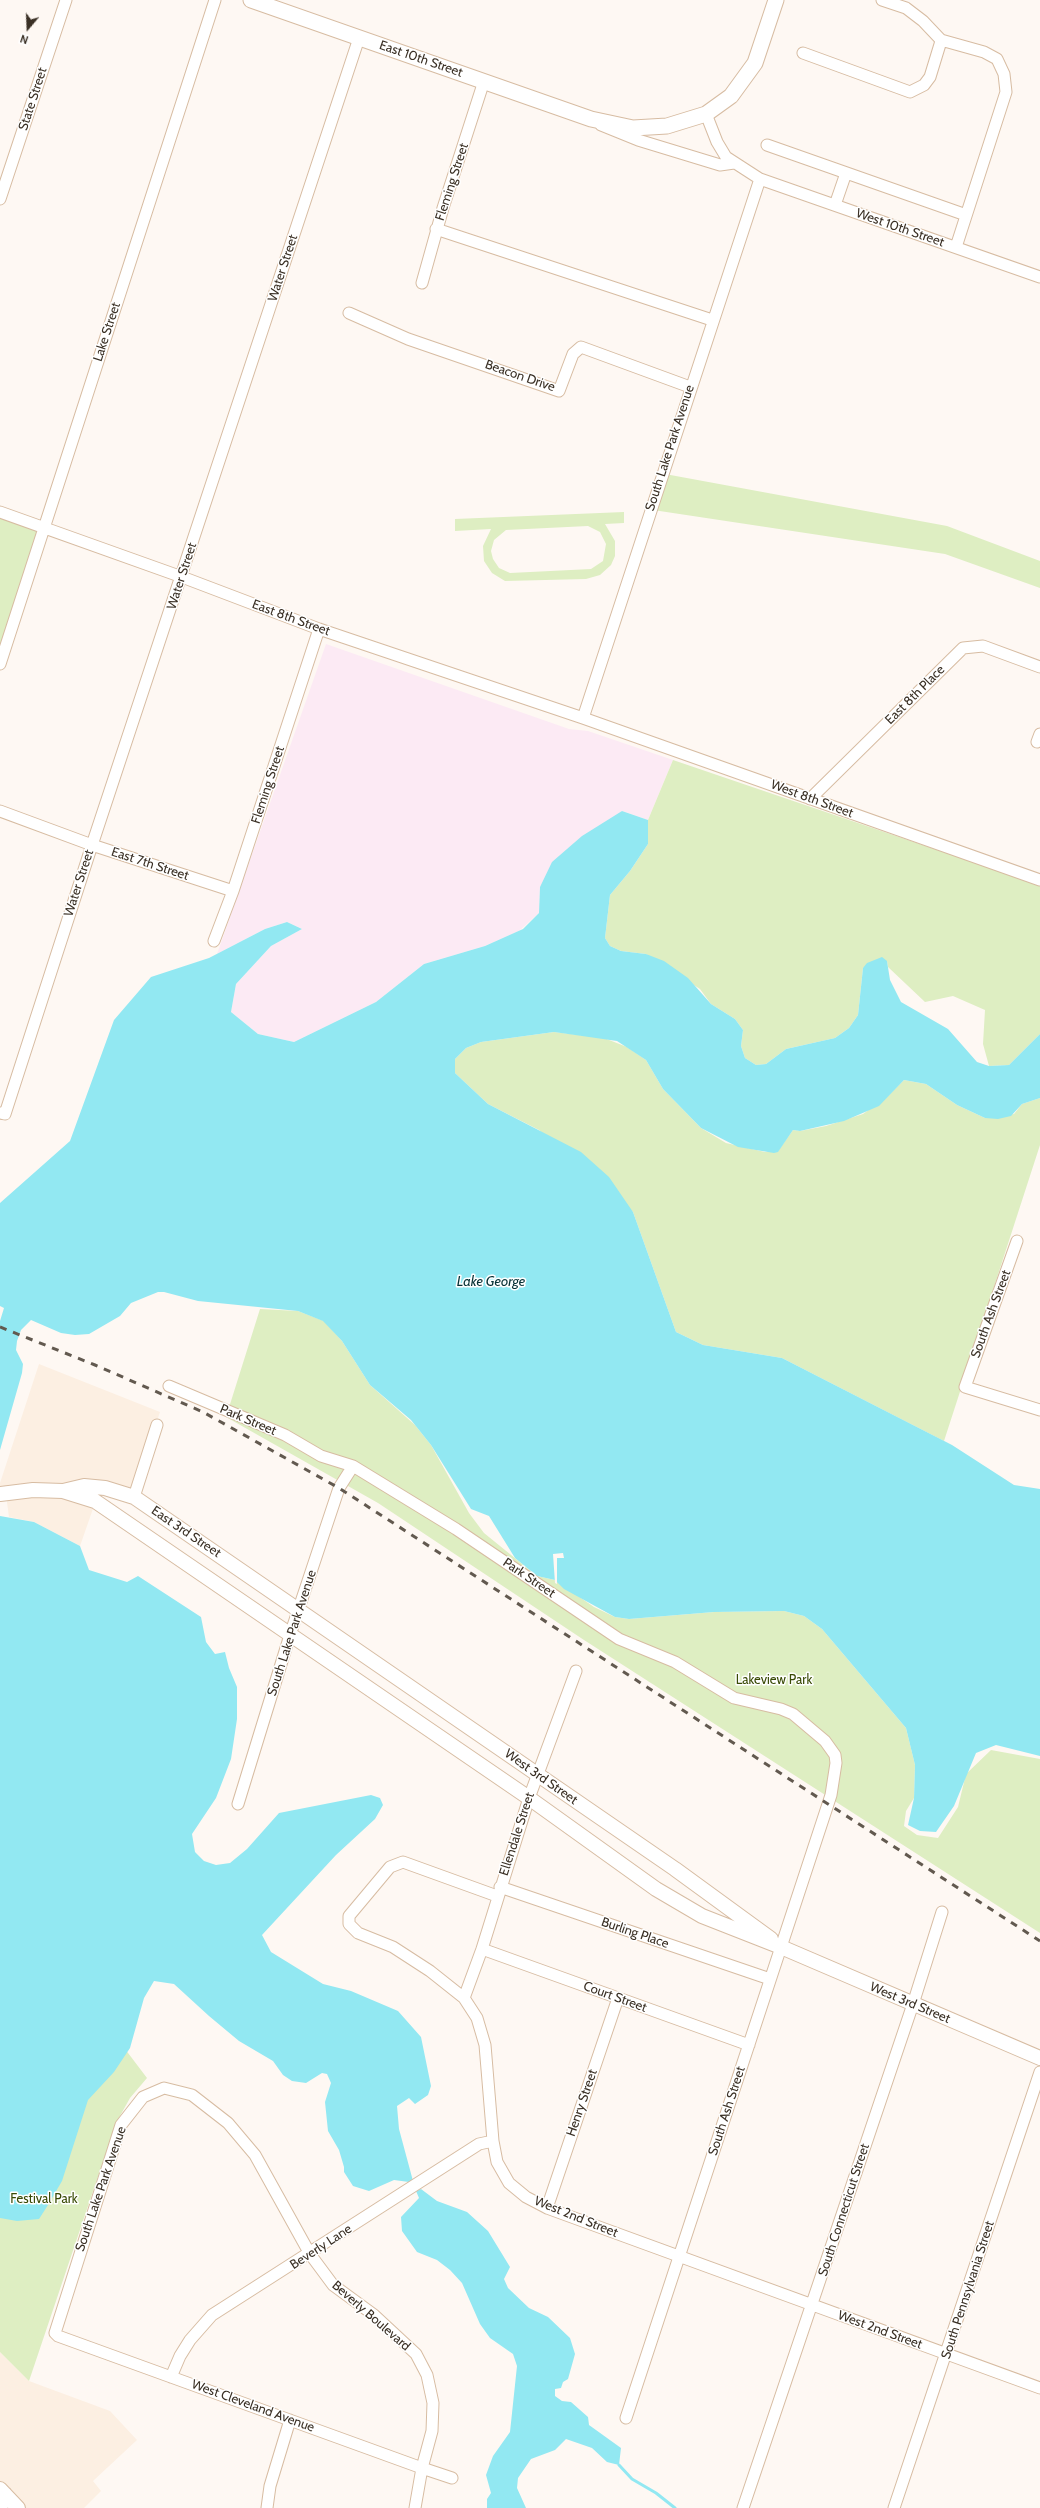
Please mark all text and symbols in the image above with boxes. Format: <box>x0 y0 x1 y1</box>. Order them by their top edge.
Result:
north arrow <box>8 8 48 48</box>
text: N <box>18 31 30 47</box>
street label: East 10th Street <box>377 37 465 81</box>
street label: State Street <box>16 66 50 132</box>
street label: Fleming Street <box>432 141 472 223</box>
street label: West 10th Street <box>854 206 946 250</box>
street label: Water Street <box>265 233 301 303</box>
street label: Lake Street <box>90 300 124 364</box>
street label: Beacon Drive <box>483 357 557 395</box>
street label: South Lake Park Avenue <box>642 383 698 513</box>
street label: Water Street <box>164 541 200 611</box>
street label: East 8th Street <box>250 597 332 639</box>
street label: East 8th Place <box>882 662 948 728</box>
street label: Fleming Street <box>248 744 288 826</box>
street label: West 8th Street <box>769 777 855 821</box>
street label: East 7th Street <box>109 844 191 884</box>
street label: Water Street <box>61 848 97 918</box>
street label: South Ash Street <box>968 1268 1014 1360</box>
water label: Lake George <box>457 1274 525 1290</box>
street label: Park Street <box>217 1401 279 1439</box>
street label: East 3rd Street <box>148 1503 224 1561</box>
street label: Park Street <box>500 1555 558 1601</box>
street label: South Lake Park Avenue <box>264 1568 320 1698</box>
park label: Lakeview Park <box>736 1672 812 1688</box>
street label: West 3rd Street <box>501 1746 581 1808</box>
street label: Ellendale Street <box>496 1790 538 1878</box>
street label: Burling Place <box>599 1914 671 1952</box>
street label: Court Street <box>581 1978 649 2016</box>
street label: West 3rd Street <box>868 1979 952 2027</box>
street label: South Ash Street <box>705 2065 749 2157</box>
street label: Henry Street <box>563 2067 601 2139</box>
street label: South Lake Park Avenue <box>72 2124 130 2254</box>
street label: South Connecticut Street <box>815 2142 873 2278</box>
park label: Festival Park <box>10 2191 78 2207</box>
street label: West 2nd Street <box>532 2193 620 2241</box>
street label: South Pennsylvania Street <box>938 2219 998 2361</box>
street label: Beverly Lane <box>287 2221 355 2273</box>
street label: Beverly Boulevard <box>329 2278 413 2354</box>
street label: West 2nd Street <box>836 2307 924 2353</box>
street label: West Cleveland Avenue <box>189 2377 317 2435</box>

